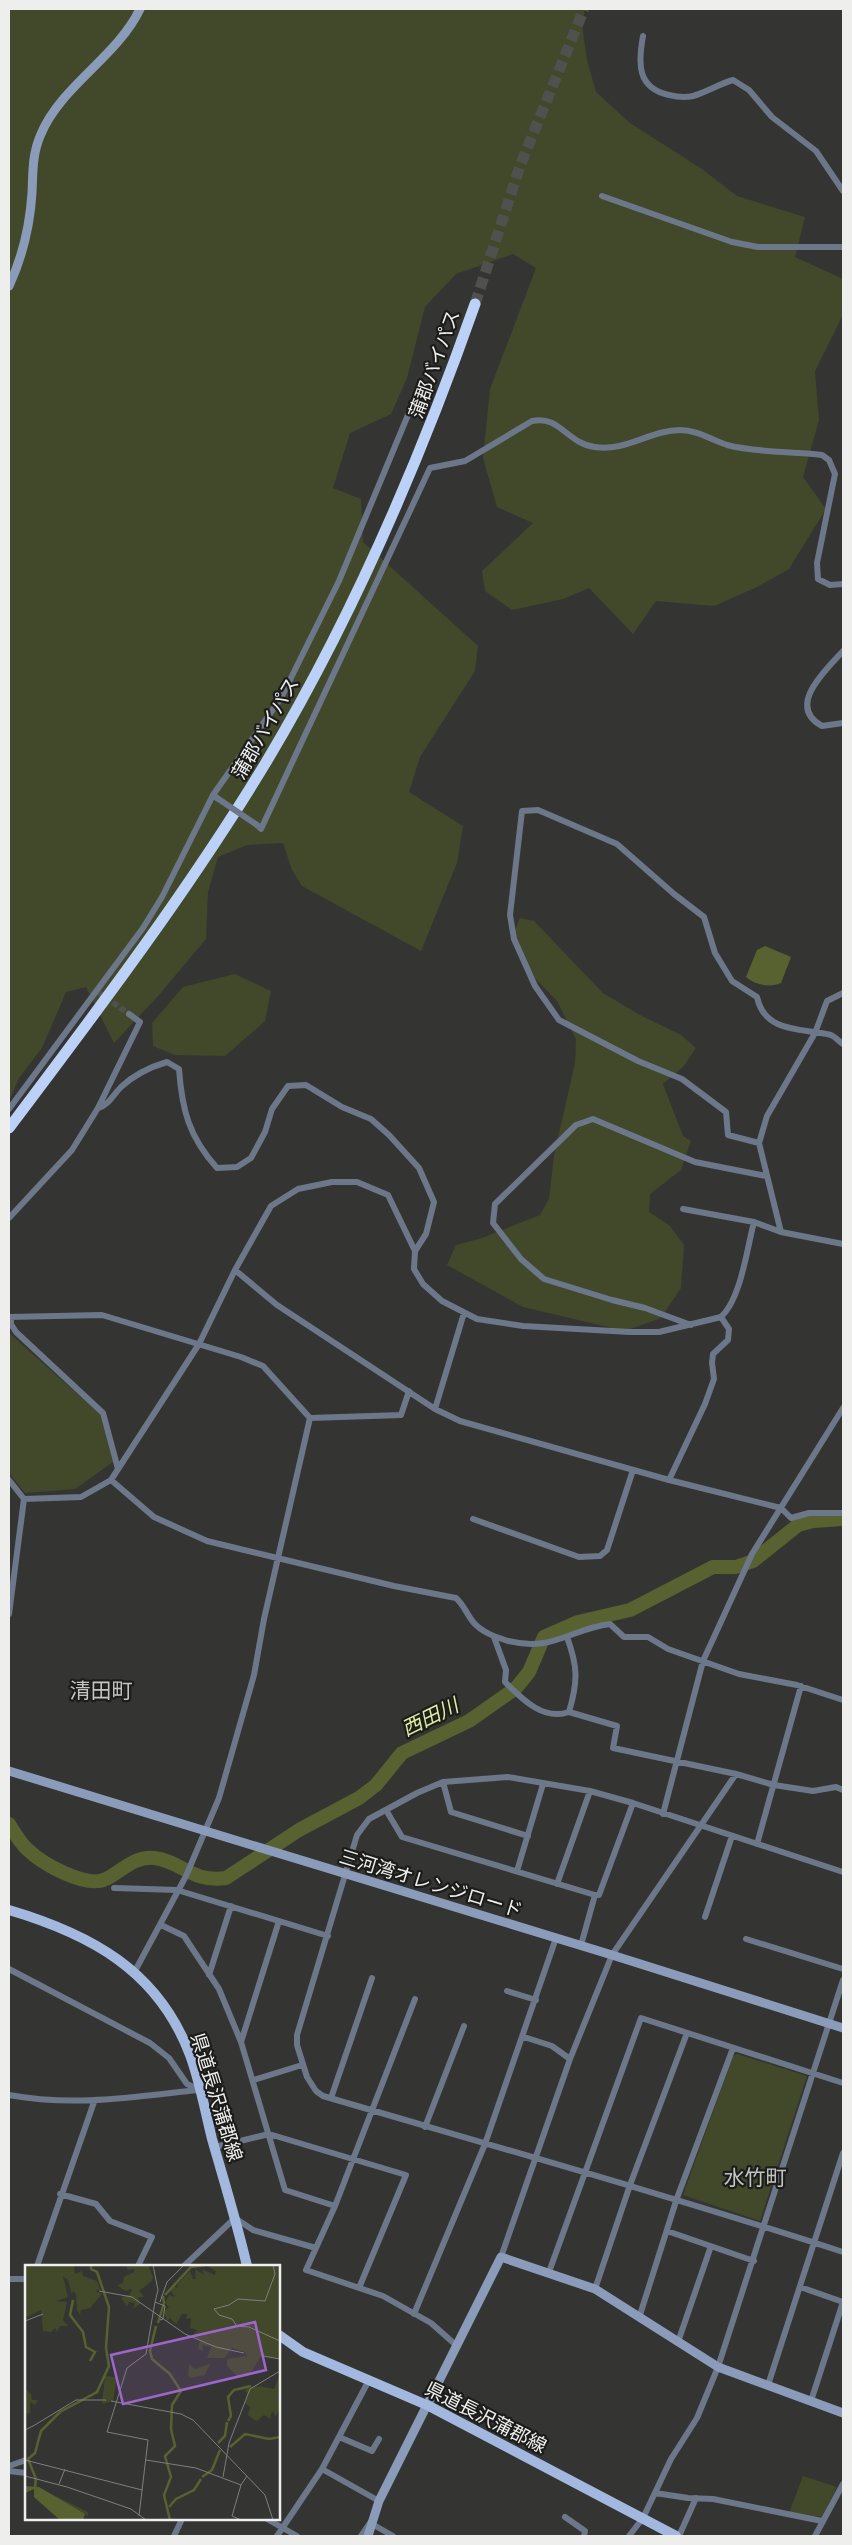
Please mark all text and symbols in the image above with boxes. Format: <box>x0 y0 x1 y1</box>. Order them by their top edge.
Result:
street label: 蒲郡バイパス <box>404 307 465 421</box>
street label: 蒲郡バイパス <box>227 673 304 783</box>
district label: 清田町 <box>70 1678 133 1703</box>
water label: 西田川 <box>398 1692 464 1741</box>
street label: 三河湾オレンジロード <box>337 1845 525 1922</box>
street label: 県道長沢蒲郡線 <box>186 2030 247 2164</box>
district label: 水竹町 <box>724 2165 787 2190</box>
inset map <box>25 2265 280 2520</box>
street label: 県道長沢蒲郡線 <box>421 2377 550 2458</box>

